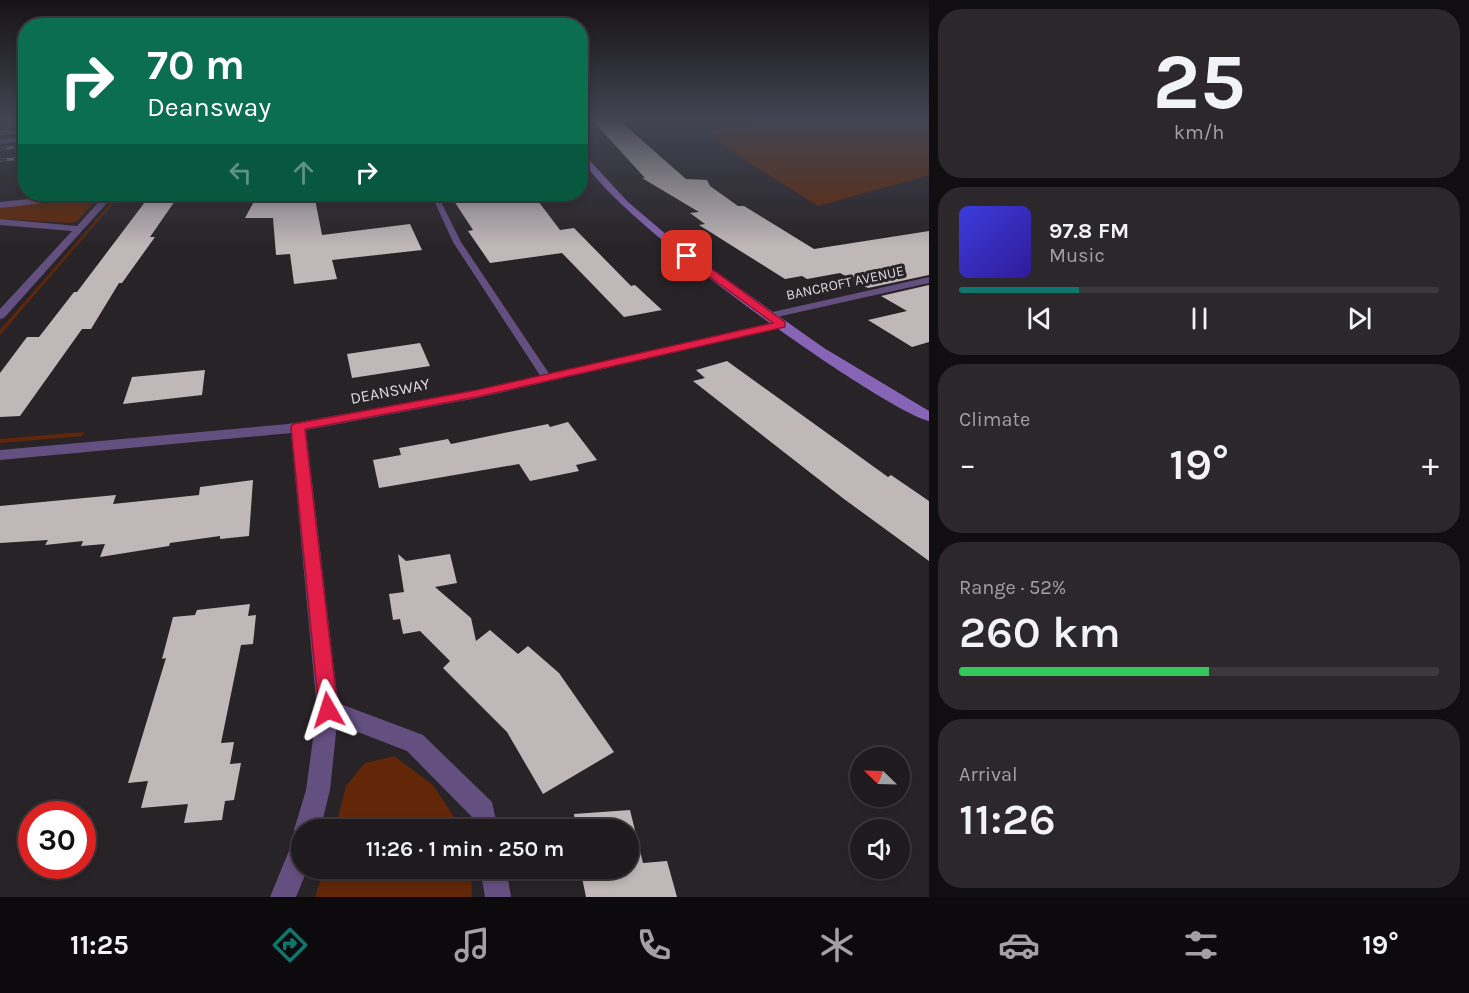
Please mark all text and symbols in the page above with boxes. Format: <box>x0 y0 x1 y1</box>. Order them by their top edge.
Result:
text: 25 <box>1153 36 1245 128</box>
text: 70 m <box>147 40 245 90</box>
icon: right <box>48 42 126 120</box>
text: Deansway <box>147 91 271 123</box>
text: km/h <box>1174 121 1224 144</box>
icon: left <box>224 156 257 189</box>
icon: ahead <box>287 156 320 189</box>
icon: right <box>350 156 383 189</box>
text: 97.8 FM <box>1049 218 1129 244</box>
pin <box>661 230 712 281</box>
icon: arrive <box>670 239 703 272</box>
text: Music <box>1049 244 1105 267</box>
street label: BANCROFT AVENUE <box>784 262 906 304</box>
icon: previous <box>1023 302 1056 335</box>
icon: pause <box>1183 302 1216 335</box>
icon: next <box>1343 302 1376 335</box>
street label: DEANSWAY <box>349 374 432 408</box>
text: Climate <box>959 408 1030 431</box>
text: 19° <box>1169 438 1229 490</box>
text: − <box>959 445 976 483</box>
text: + <box>1422 445 1439 483</box>
text: Range · 52% <box>959 576 1066 599</box>
text: 260 km <box>959 606 1121 658</box>
position arrow <box>296 678 360 742</box>
north arrow <box>850 747 910 807</box>
map controls <box>850 747 910 879</box>
text: Arrival <box>959 763 1018 786</box>
text: 11:26 <box>959 793 1056 845</box>
speed limit sign: 30 <box>18 801 96 879</box>
button: sound <box>850 819 910 879</box>
text: 11:26 · 1 min · 250 m <box>366 836 564 862</box>
icon: directions <box>269 924 311 966</box>
icon: music <box>451 924 493 966</box>
icon: phone <box>633 924 675 966</box>
icon: climate <box>816 924 858 966</box>
icon: car <box>998 924 1040 966</box>
icon: filters <box>1180 924 1222 966</box>
text: 11:25 <box>70 929 129 961</box>
text: 19° <box>1362 929 1399 961</box>

